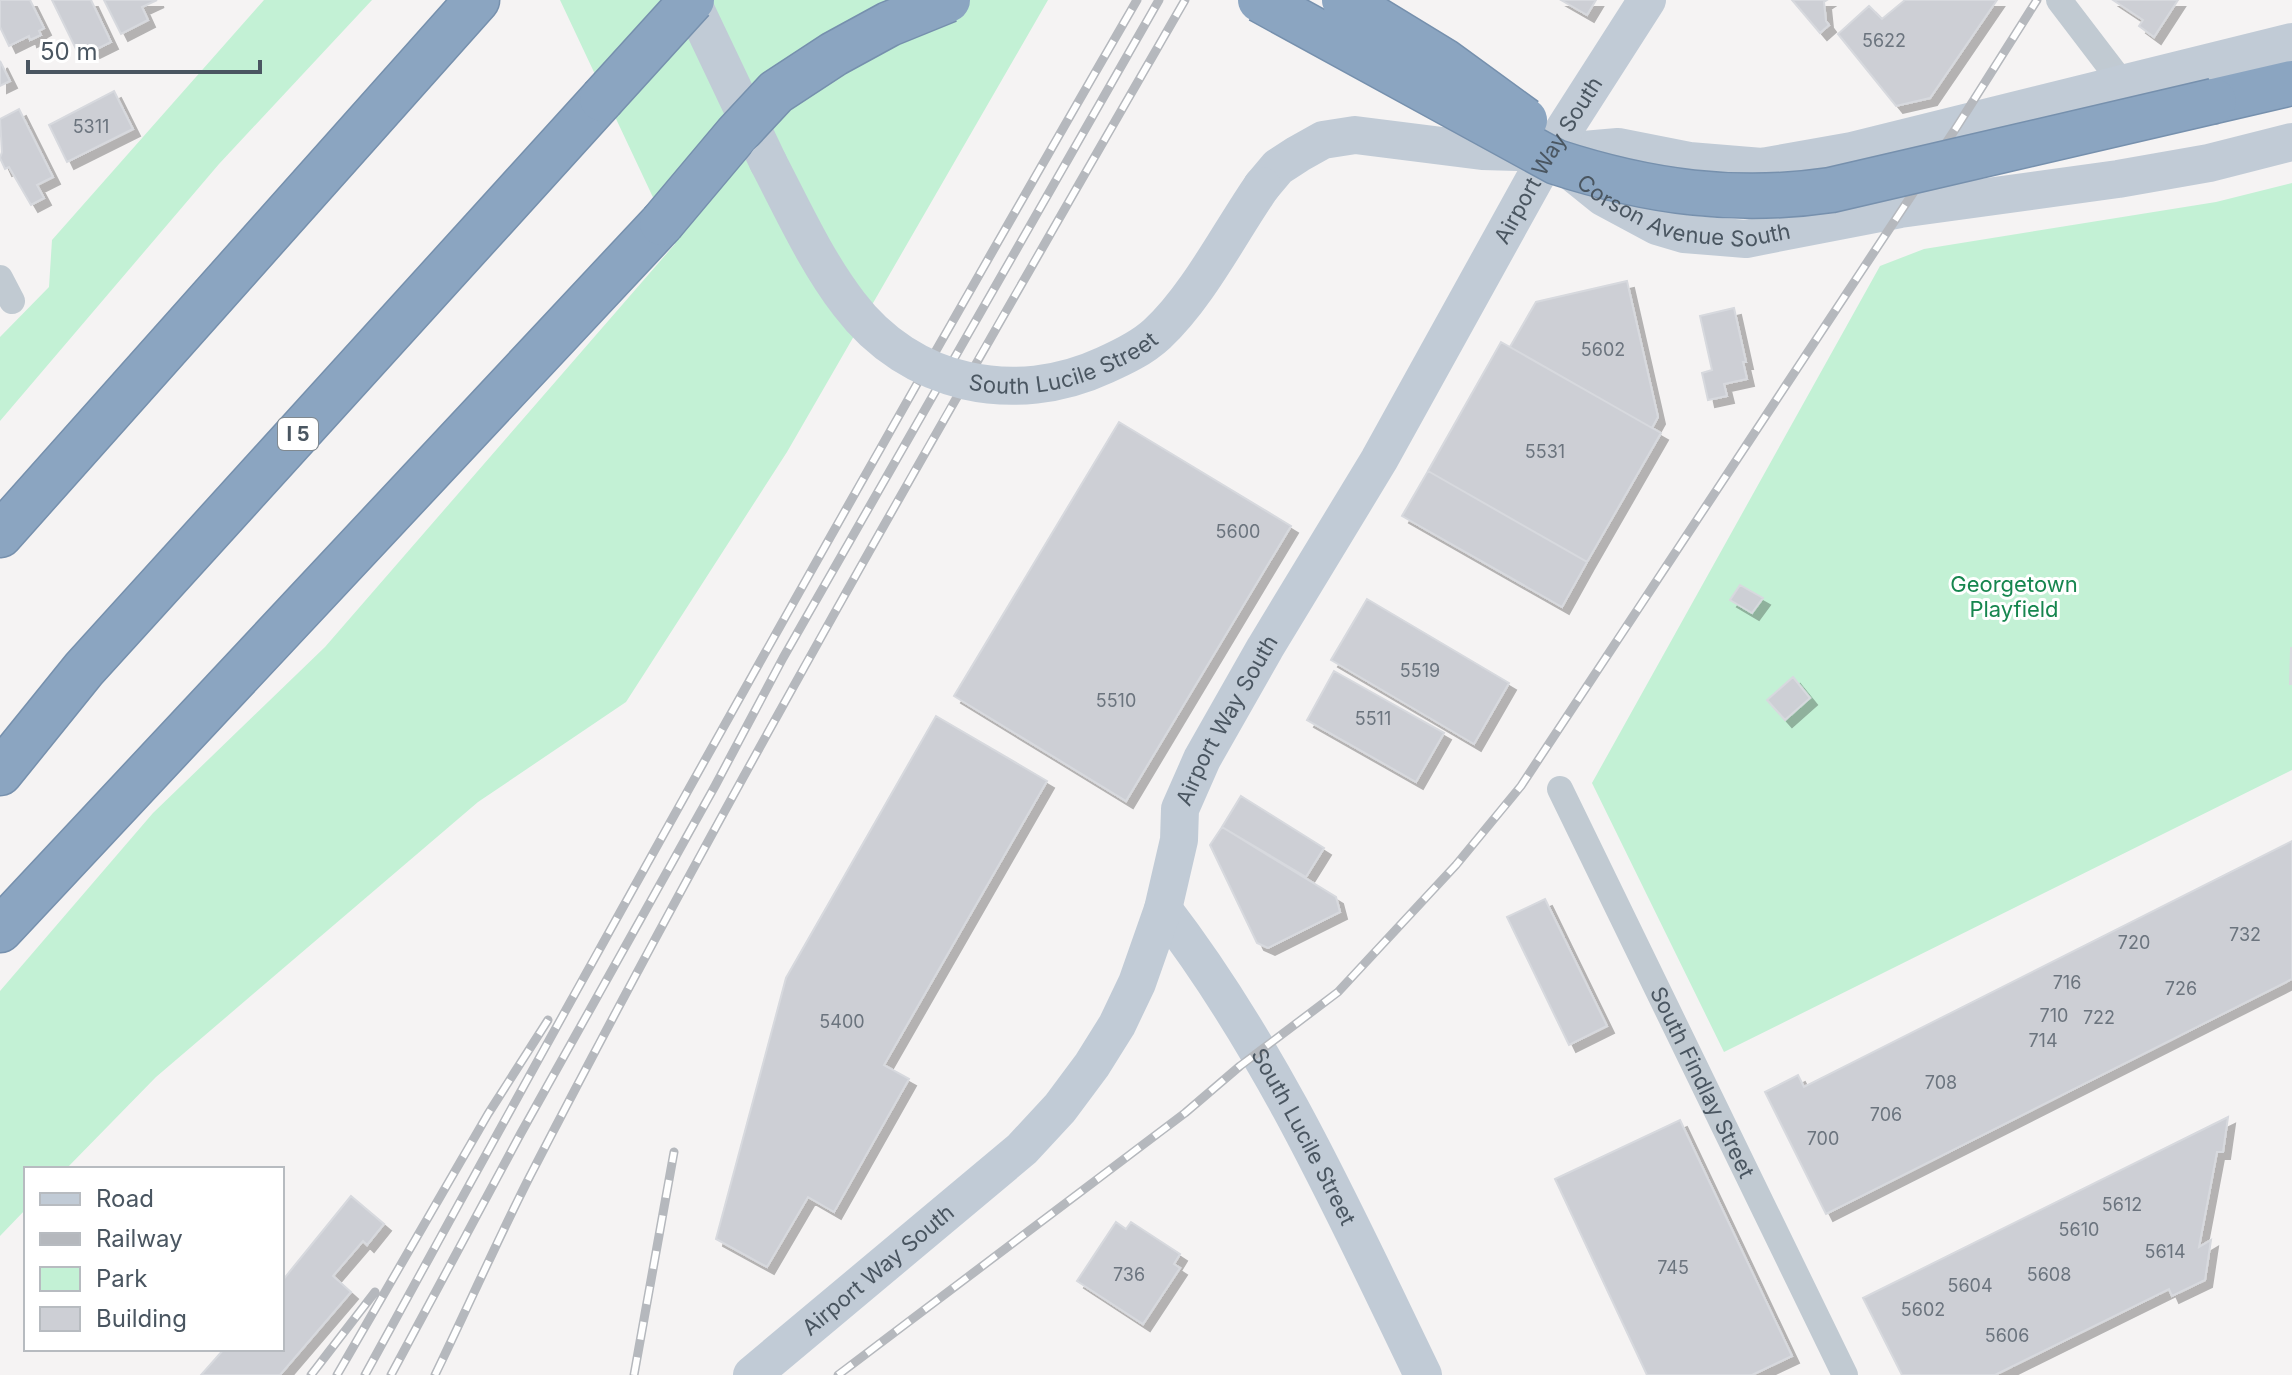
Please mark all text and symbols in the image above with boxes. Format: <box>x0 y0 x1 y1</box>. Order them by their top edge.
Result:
scale bar <box>28 24 260 74</box>
house number: 5622 <box>1862 30 1906 51</box>
text: 50 m <box>40 37 98 66</box>
street label: Airport Way South <box>1488 72 1608 248</box>
house number: 5311 <box>73 116 109 137</box>
street label: Corson Avenue South <box>1572 169 1793 252</box>
street label: South Lucile Street <box>967 326 1163 399</box>
house number: 5602 <box>1581 339 1625 360</box>
road number: I 5 <box>278 418 318 450</box>
house number: 5531 <box>1525 441 1565 462</box>
house number: 5600 <box>1216 521 1260 542</box>
park label: Georgetown Playfield <box>1950 571 2078 622</box>
street label: Airport Way South <box>1170 630 1283 809</box>
house number: 5519 <box>1400 660 1440 681</box>
house number: 5510 <box>1096 690 1136 711</box>
house number: 5511 <box>1355 708 1391 729</box>
house number: 732 <box>2229 924 2261 945</box>
house number: 720 <box>2118 932 2150 953</box>
house number: 716 <box>2053 972 2081 993</box>
house number: 726 <box>2165 978 2197 999</box>
street label: South Findlay Street <box>1645 982 1760 1182</box>
house number: 710 <box>2040 1005 2068 1026</box>
house number: 722 <box>2083 1007 2115 1028</box>
house number: 5400 <box>819 1011 865 1032</box>
house number: 714 <box>2028 1030 2058 1051</box>
street label: South Lucile Street <box>1246 1043 1361 1229</box>
house number: 708 <box>1925 1072 1957 1093</box>
house number: 706 <box>1870 1104 1902 1125</box>
house number: 700 <box>1807 1128 1839 1149</box>
legend <box>24 1167 284 1351</box>
text: Road <box>96 1184 154 1213</box>
house number: 5612 <box>2102 1194 2142 1215</box>
street label: Airport Way South <box>797 1199 959 1341</box>
house number: 5610 <box>2059 1219 2099 1240</box>
text: Railway <box>96 1224 183 1253</box>
house number: 5614 <box>2144 1241 2186 1262</box>
house number: 745 <box>1657 1257 1689 1278</box>
text: Park <box>96 1264 147 1293</box>
house number: 736 <box>1113 1264 1145 1285</box>
house number: 5608 <box>2027 1264 2071 1285</box>
house number: 5604 <box>1947 1275 1993 1296</box>
house number: 5602 <box>1901 1299 1945 1320</box>
text: Building <box>96 1304 187 1333</box>
house number: 5606 <box>1985 1325 2029 1346</box>

